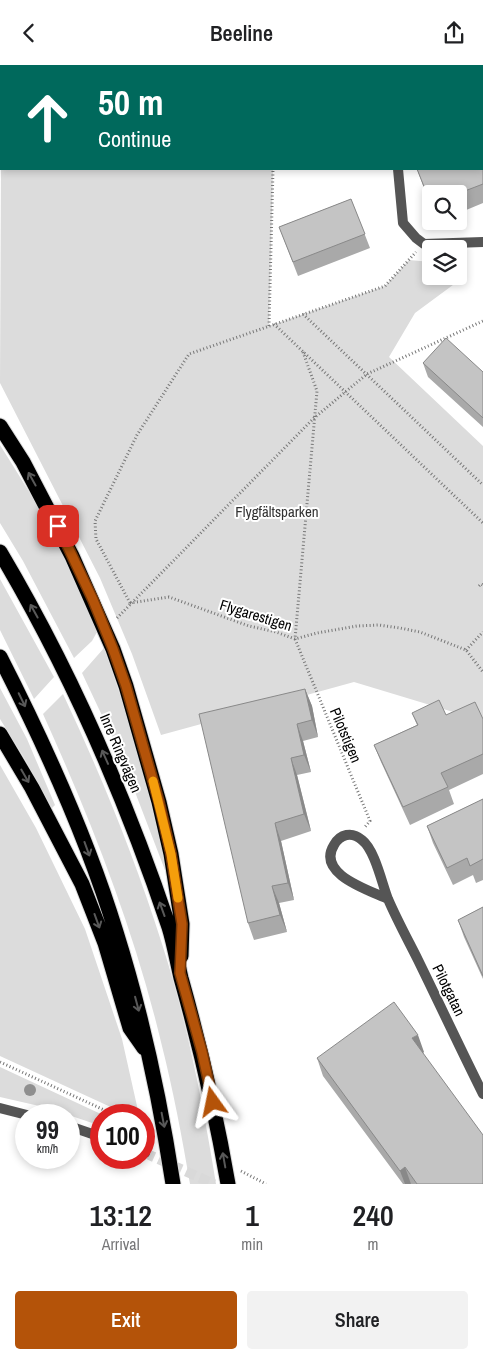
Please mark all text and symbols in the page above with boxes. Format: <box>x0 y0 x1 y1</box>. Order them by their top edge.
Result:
text: Beeline <box>210 18 273 48</box>
icon: back <box>15 19 43 47</box>
icon: share <box>440 19 468 47</box>
text: 50 m <box>98 79 163 126</box>
icon: ahead <box>15 85 80 150</box>
text: Continue <box>98 124 171 154</box>
map controls <box>422 185 467 285</box>
button: search <box>422 185 467 230</box>
button: layers <box>422 240 467 285</box>
one-way arrow <box>27 472 36 487</box>
park label: Flygfältsparken <box>235 501 319 522</box>
pin <box>37 505 79 547</box>
icon: arrive <box>44 512 72 540</box>
street label: Flygarestigen <box>217 594 295 636</box>
one-way arrow <box>28 604 38 618</box>
one-way arrow <box>18 692 27 707</box>
street label: Pilotstigen <box>325 704 367 766</box>
street label: Inre Ringvägen <box>95 710 147 796</box>
one-way arrow <box>100 750 109 765</box>
one-way arrow <box>21 768 31 782</box>
one-way arrow <box>83 841 92 856</box>
one-way arrow <box>157 902 166 917</box>
one-way arrow <box>93 913 102 929</box>
street label: Pilotgatan <box>427 960 471 1020</box>
one-way arrow <box>132 995 142 1011</box>
position arrow <box>186 1075 238 1127</box>
speed limit sign: 100 <box>90 1104 155 1169</box>
one-way arrow <box>158 1112 168 1128</box>
text: 99 <box>36 1113 59 1147</box>
text: km/h <box>37 1141 58 1157</box>
one-way arrow <box>219 1152 229 1168</box>
text: 13:12 <box>89 1195 152 1235</box>
text: 1 <box>245 1195 259 1235</box>
text: 240 <box>353 1195 394 1235</box>
text: Arrival <box>102 1233 140 1255</box>
text: min <box>241 1233 263 1255</box>
text: m <box>368 1233 379 1255</box>
button: Exit <box>15 1291 237 1349</box>
button: Share <box>247 1291 468 1349</box>

